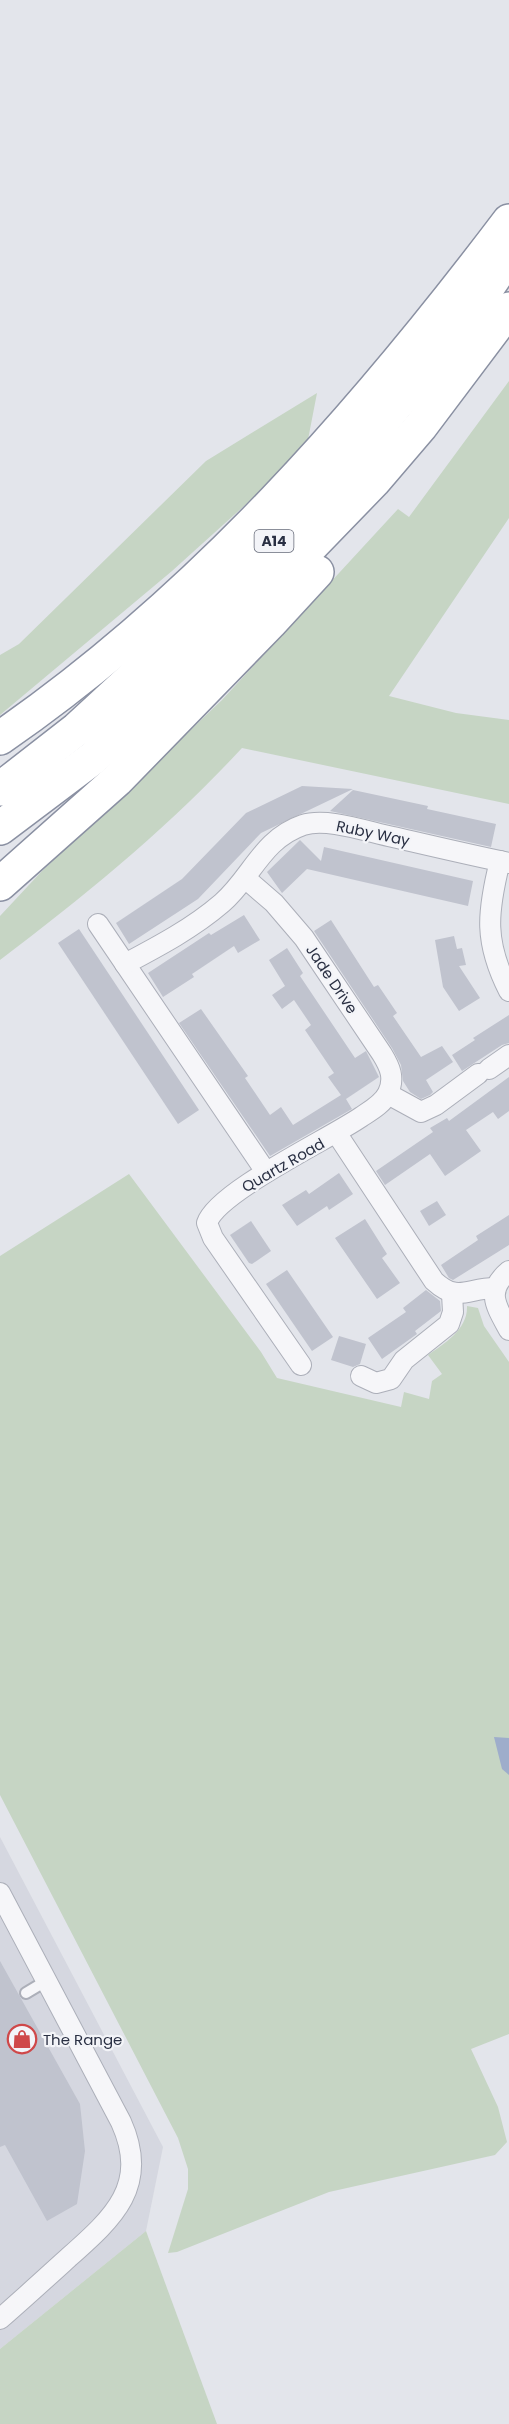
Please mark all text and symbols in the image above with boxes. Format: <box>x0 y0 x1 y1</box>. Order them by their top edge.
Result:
road number: A14 <box>254 530 294 552</box>
street label: Ruby Way <box>334 815 412 851</box>
street label: Jade Drive <box>301 940 363 1018</box>
street label: Quartz Road <box>238 1133 328 1197</box>
shop icon: The Range <box>6 2023 38 2055</box>
place label: The Range <box>43 2029 122 2050</box>

